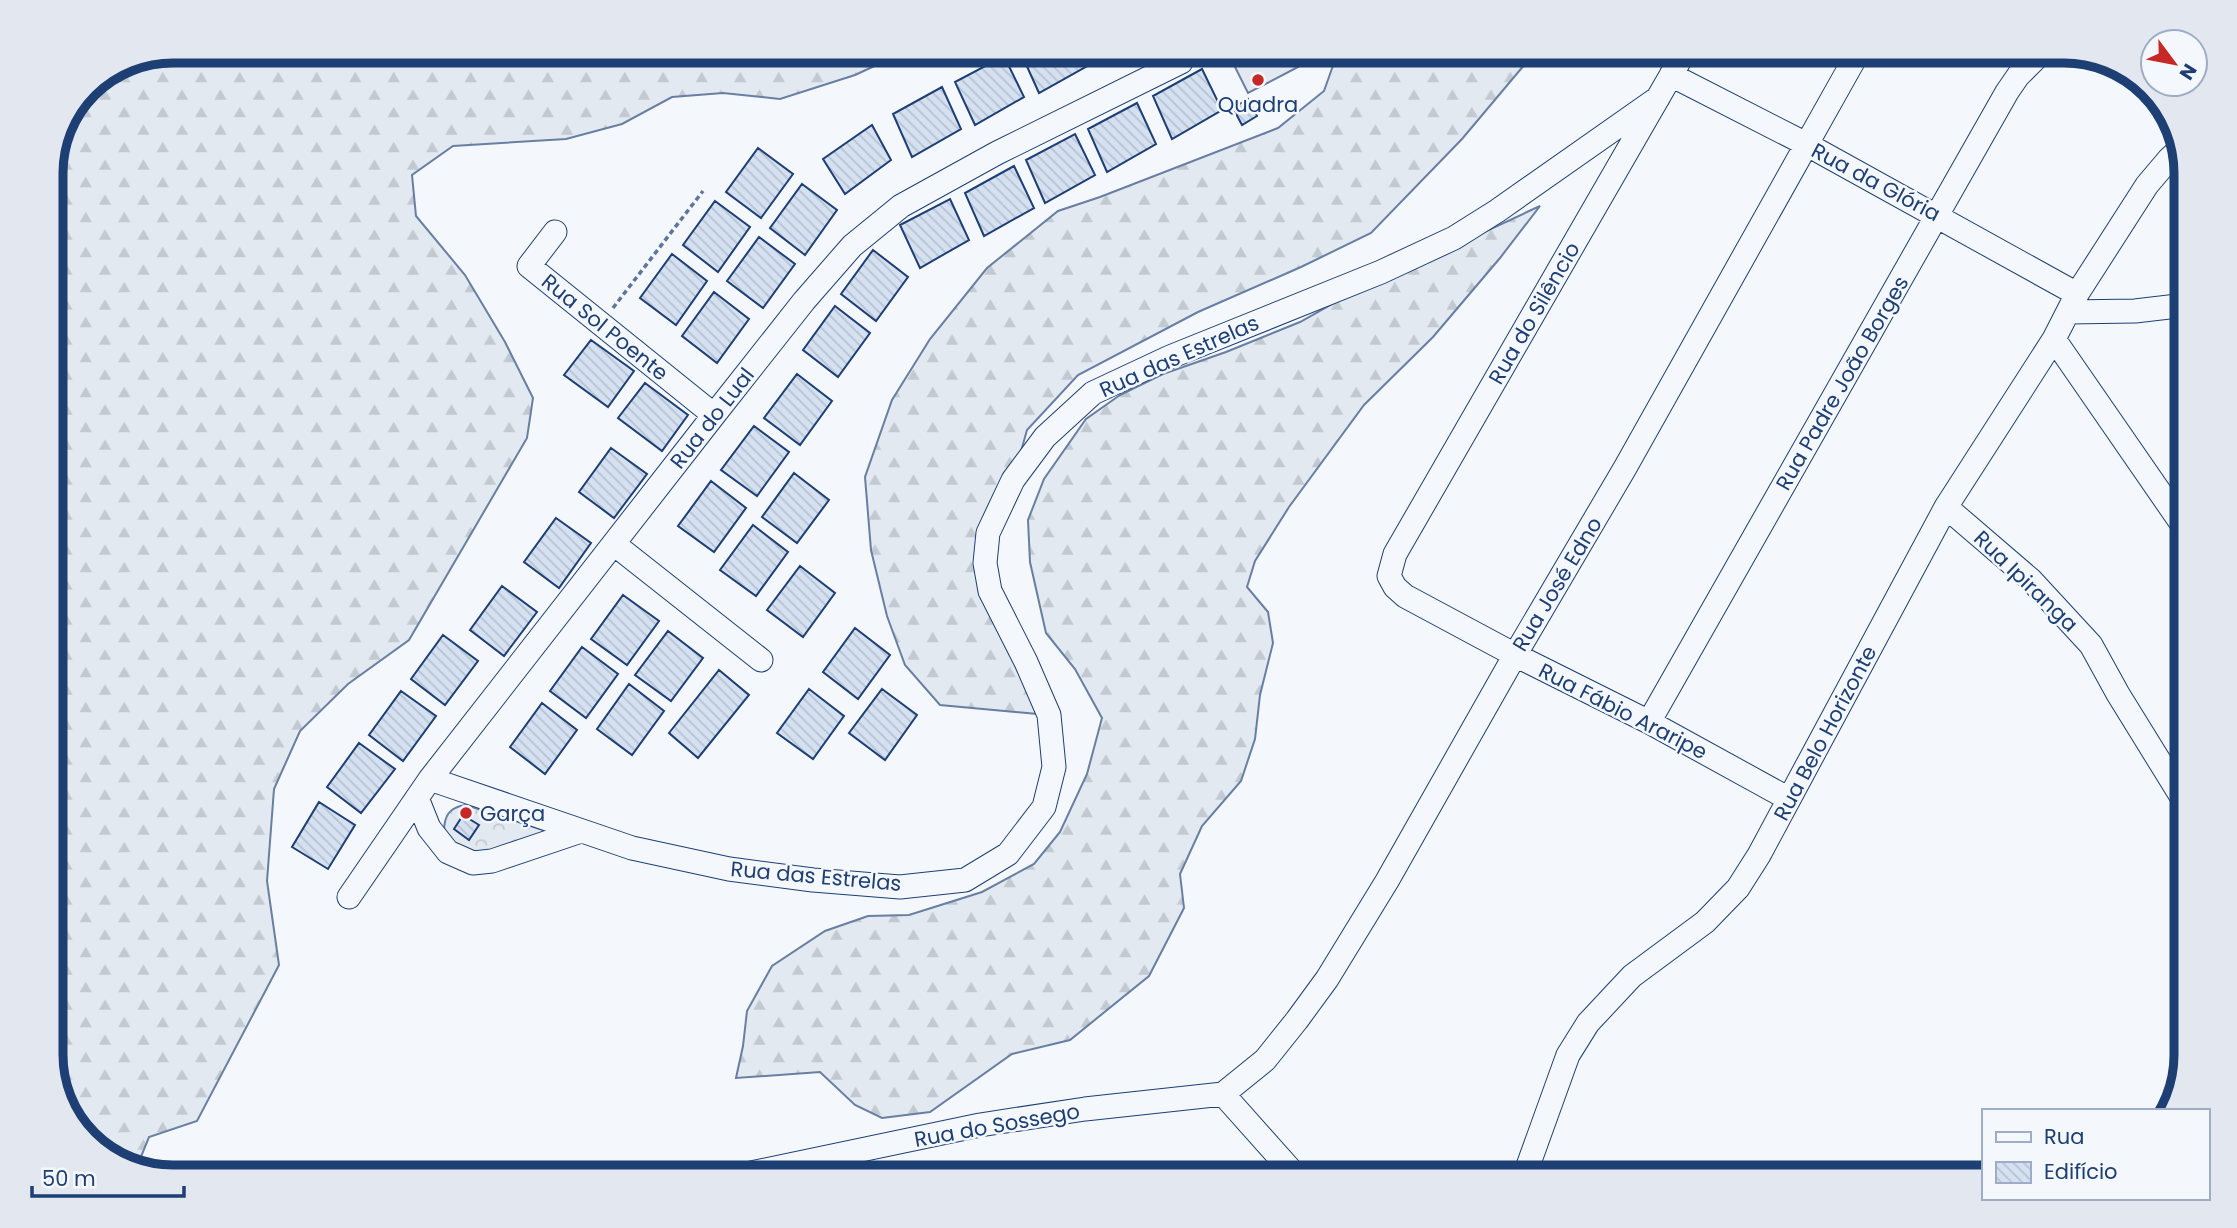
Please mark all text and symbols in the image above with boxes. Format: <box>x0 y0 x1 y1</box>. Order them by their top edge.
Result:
north arrow <box>2139 28 2209 98</box>
text: N <box>2173 59 2203 85</box>
marker: Quadra <box>1250 72 1266 88</box>
place label: Quadra <box>1218 90 1298 119</box>
street label: Rua da Glória <box>1806 136 1946 228</box>
street label: Rua do Silêncio <box>1482 237 1586 389</box>
street label: Rua Sol Poente <box>536 267 674 387</box>
street label: Rua Padre João Borges <box>1769 270 1915 496</box>
street label: Rua das Estrelas <box>1095 308 1263 404</box>
street label: Rua do Lual <box>663 361 761 475</box>
street label: Rua José Edno <box>1505 511 1609 657</box>
street label: Rua Ipiranga <box>1968 524 2084 638</box>
street label: Rua Belo Horizonte <box>1767 640 1883 826</box>
street label: Rua Fábio Araripe <box>1534 656 1712 766</box>
place label: Garça <box>480 799 545 828</box>
marker: Garça <box>458 805 474 821</box>
street label: Rua das Estrelas <box>729 854 903 898</box>
street label: Rua do Sossego <box>912 1096 1082 1154</box>
legend <box>1982 1109 2209 1200</box>
text: Rua <box>2044 1122 2084 1151</box>
scale bar <box>32 1154 184 1198</box>
text: Edifício <box>2044 1157 2118 1186</box>
text: 50 m <box>42 1164 96 1193</box>

